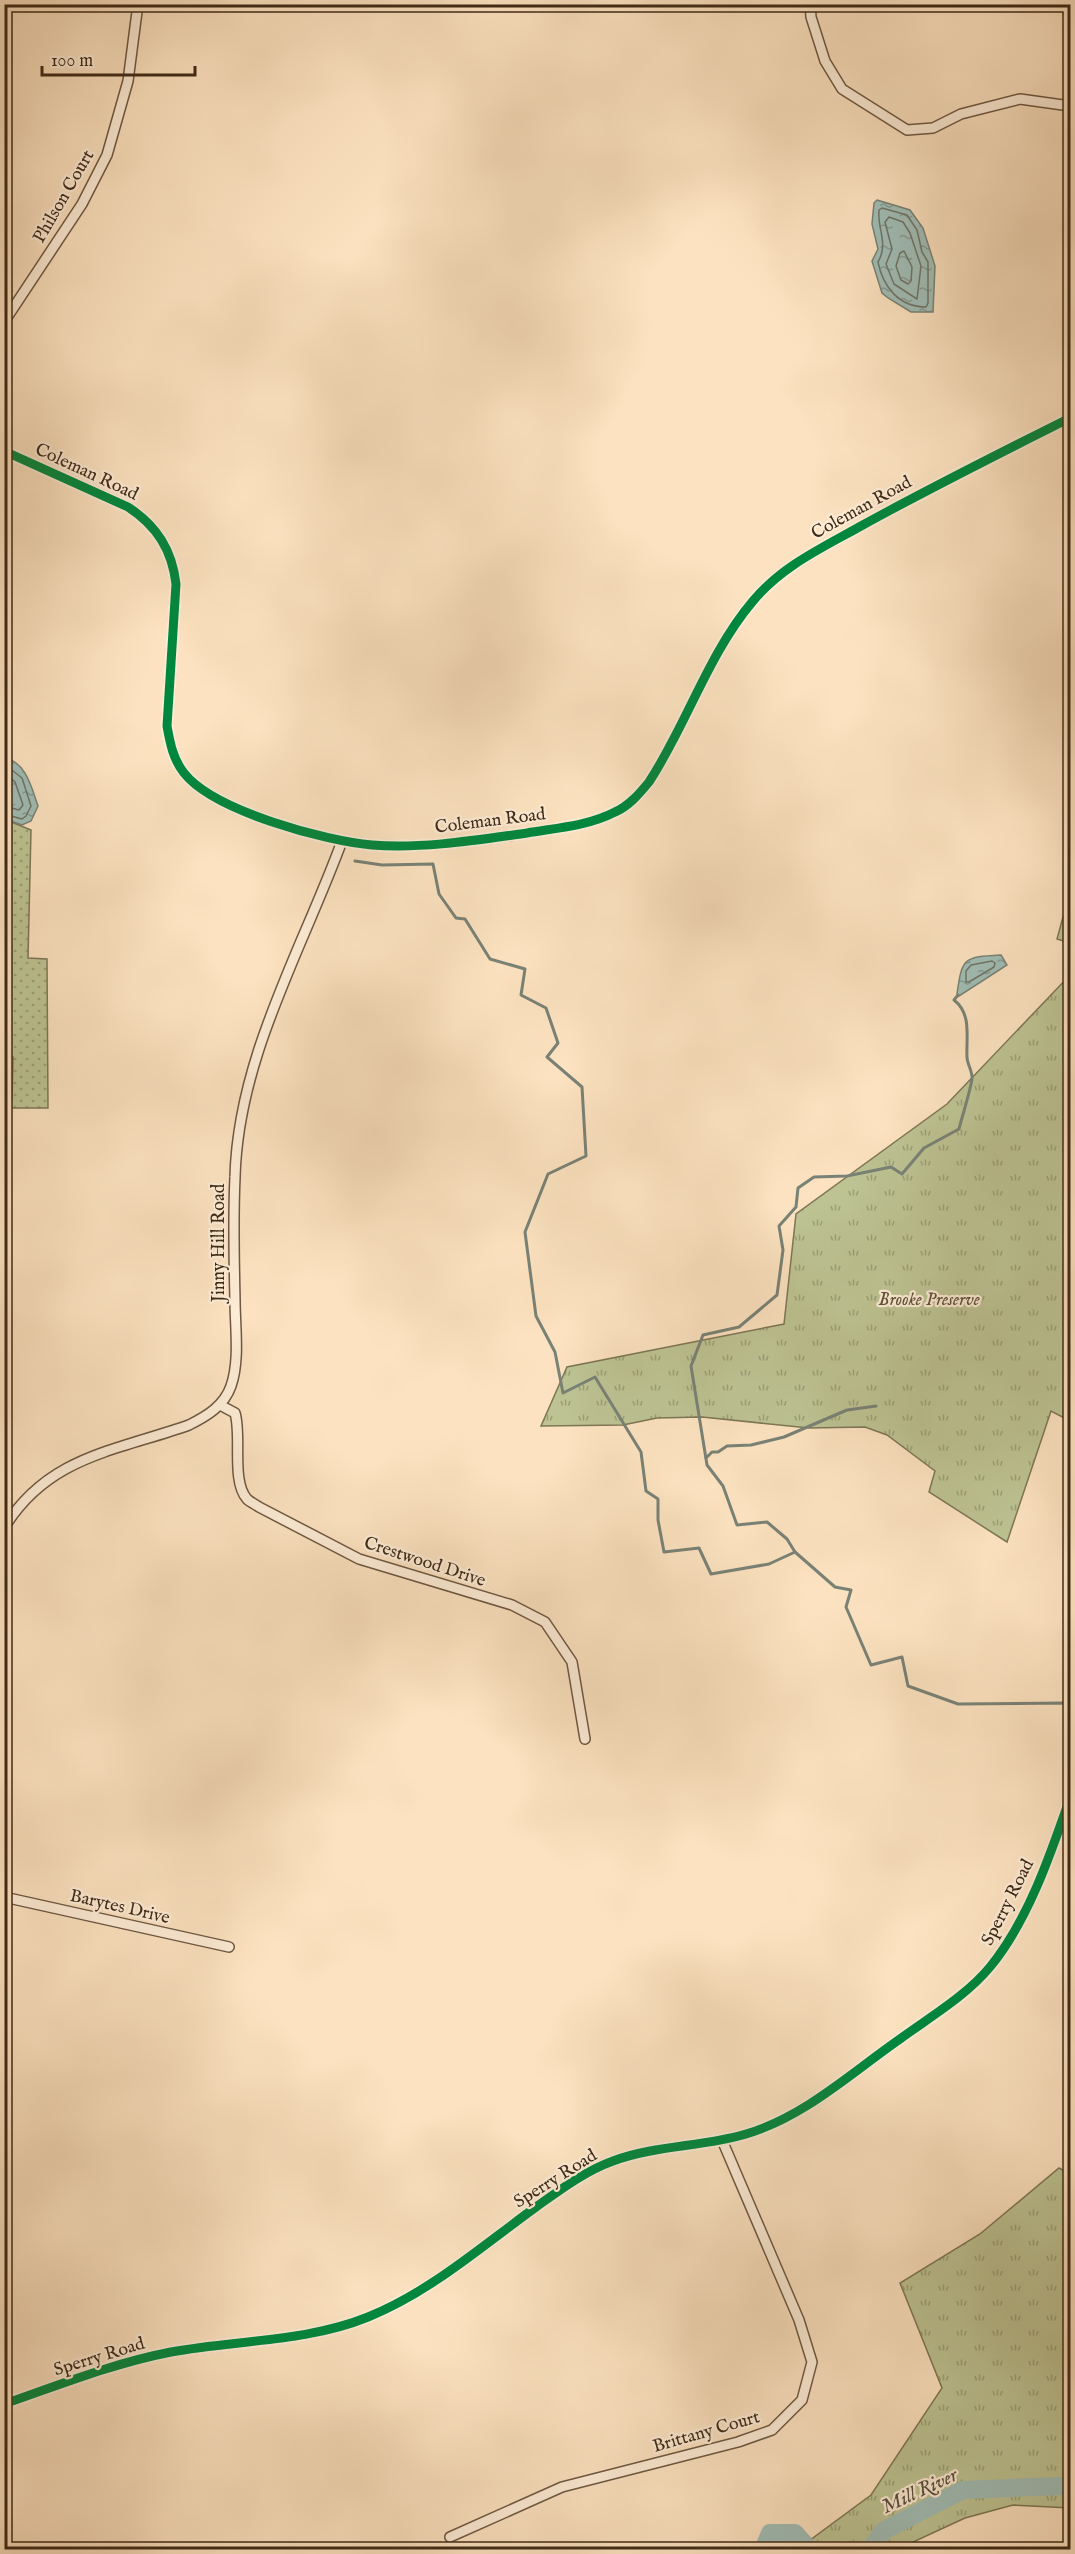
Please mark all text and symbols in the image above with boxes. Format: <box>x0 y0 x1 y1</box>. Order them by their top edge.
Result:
scale bar <box>42 39 195 77</box>
text: 100 m <box>51 50 93 73</box>
street label: Philson Court <box>28 146 100 247</box>
street label: Coleman Road <box>31 438 142 507</box>
street label: Coleman Road <box>807 471 916 545</box>
street label: Coleman Road <box>433 803 547 840</box>
street label: Jinny Hill Road <box>208 1183 231 1304</box>
park label: Brooke Preserve <box>878 1289 980 1312</box>
street label: Crestwood Drive <box>361 1532 488 1593</box>
street label: Sperry Road <box>977 1855 1040 1950</box>
street label: Barytes Drive <box>67 1885 172 1930</box>
street label: Sperry Road <box>510 2144 602 2214</box>
street label: Sperry Road <box>51 2333 148 2382</box>
street label: Brittany Court <box>650 2406 763 2459</box>
water label: Mill River <box>878 2462 963 2520</box>

